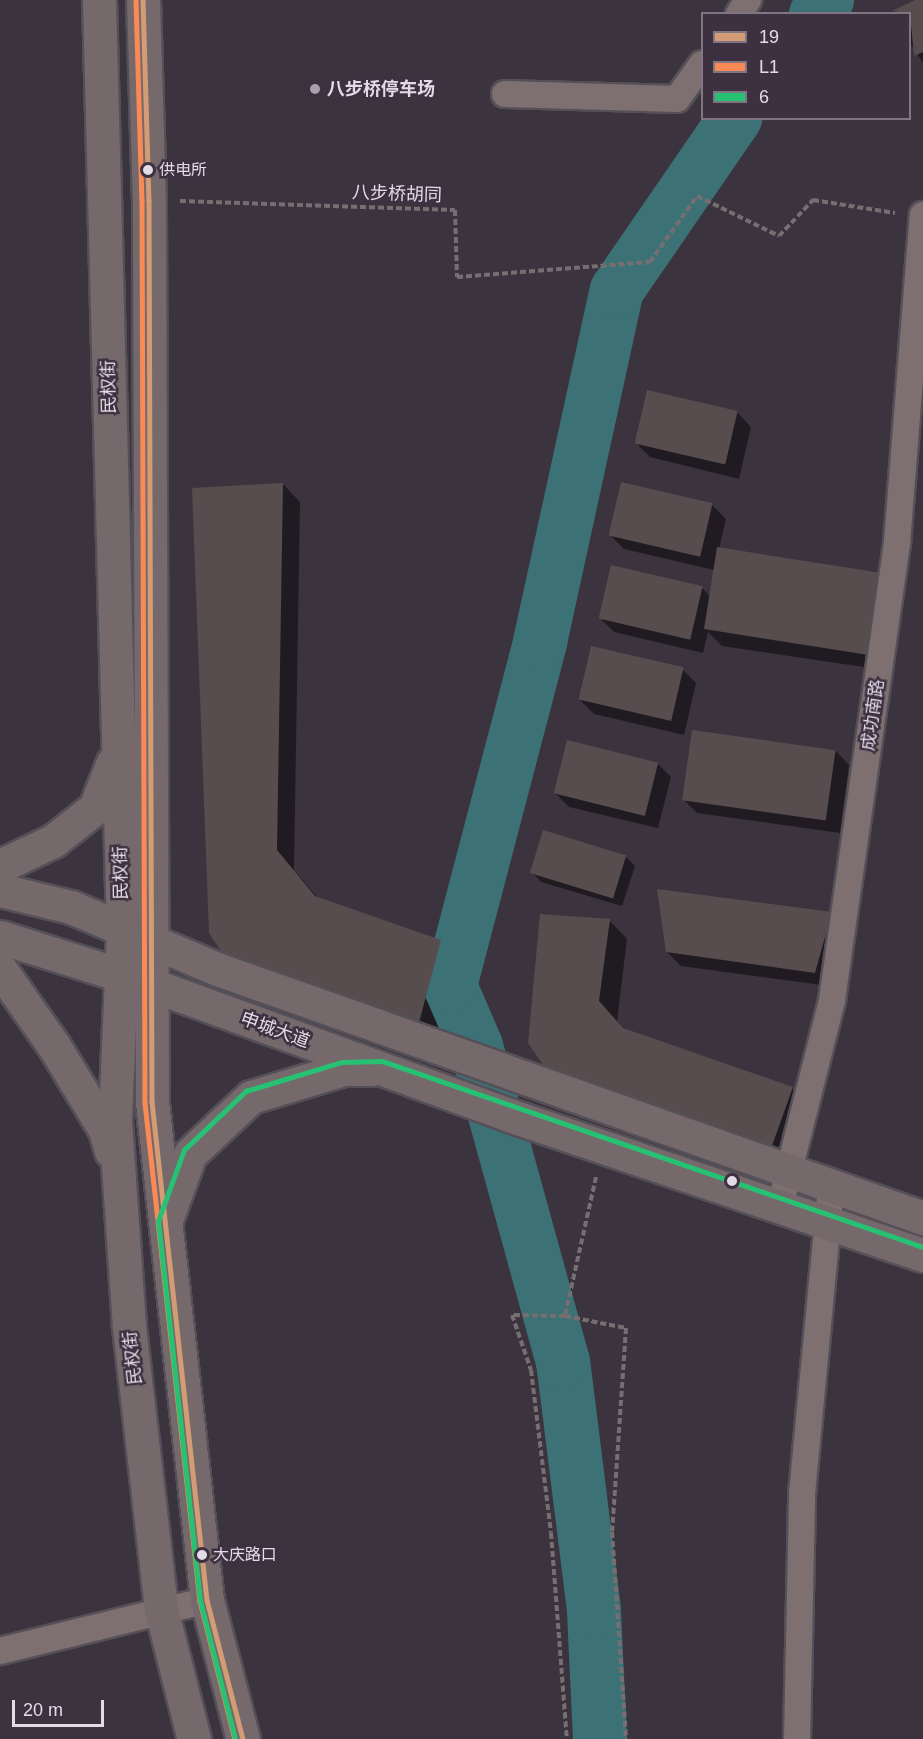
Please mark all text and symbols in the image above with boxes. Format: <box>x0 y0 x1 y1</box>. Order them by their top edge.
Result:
legend <box>701 12 911 120</box>
text: 19 <box>759 27 779 47</box>
text: L1 <box>759 57 779 77</box>
place label: 八步桥停车场 <box>327 78 435 100</box>
marker: 八步桥停车场 <box>308 82 322 96</box>
text: 6 <box>759 87 769 107</box>
place label: 供电所 <box>159 160 207 180</box>
marker: 供电所 <box>142 164 154 176</box>
street label: 八步桥胡同 <box>352 182 442 206</box>
street label: 民权街 <box>98 360 120 414</box>
street label: 成功南路 <box>857 678 889 752</box>
street label: 民权街 <box>110 846 132 900</box>
street label: 申城大道 <box>237 1008 313 1052</box>
unlabelled marker <box>726 1175 738 1187</box>
street label: 民权街 <box>119 1330 147 1386</box>
place label: 大庆路口 <box>213 1545 277 1565</box>
marker: 大庆路口 <box>196 1549 208 1561</box>
scale bar <box>15 1688 106 1726</box>
text: 20 m <box>23 1700 63 1720</box>

